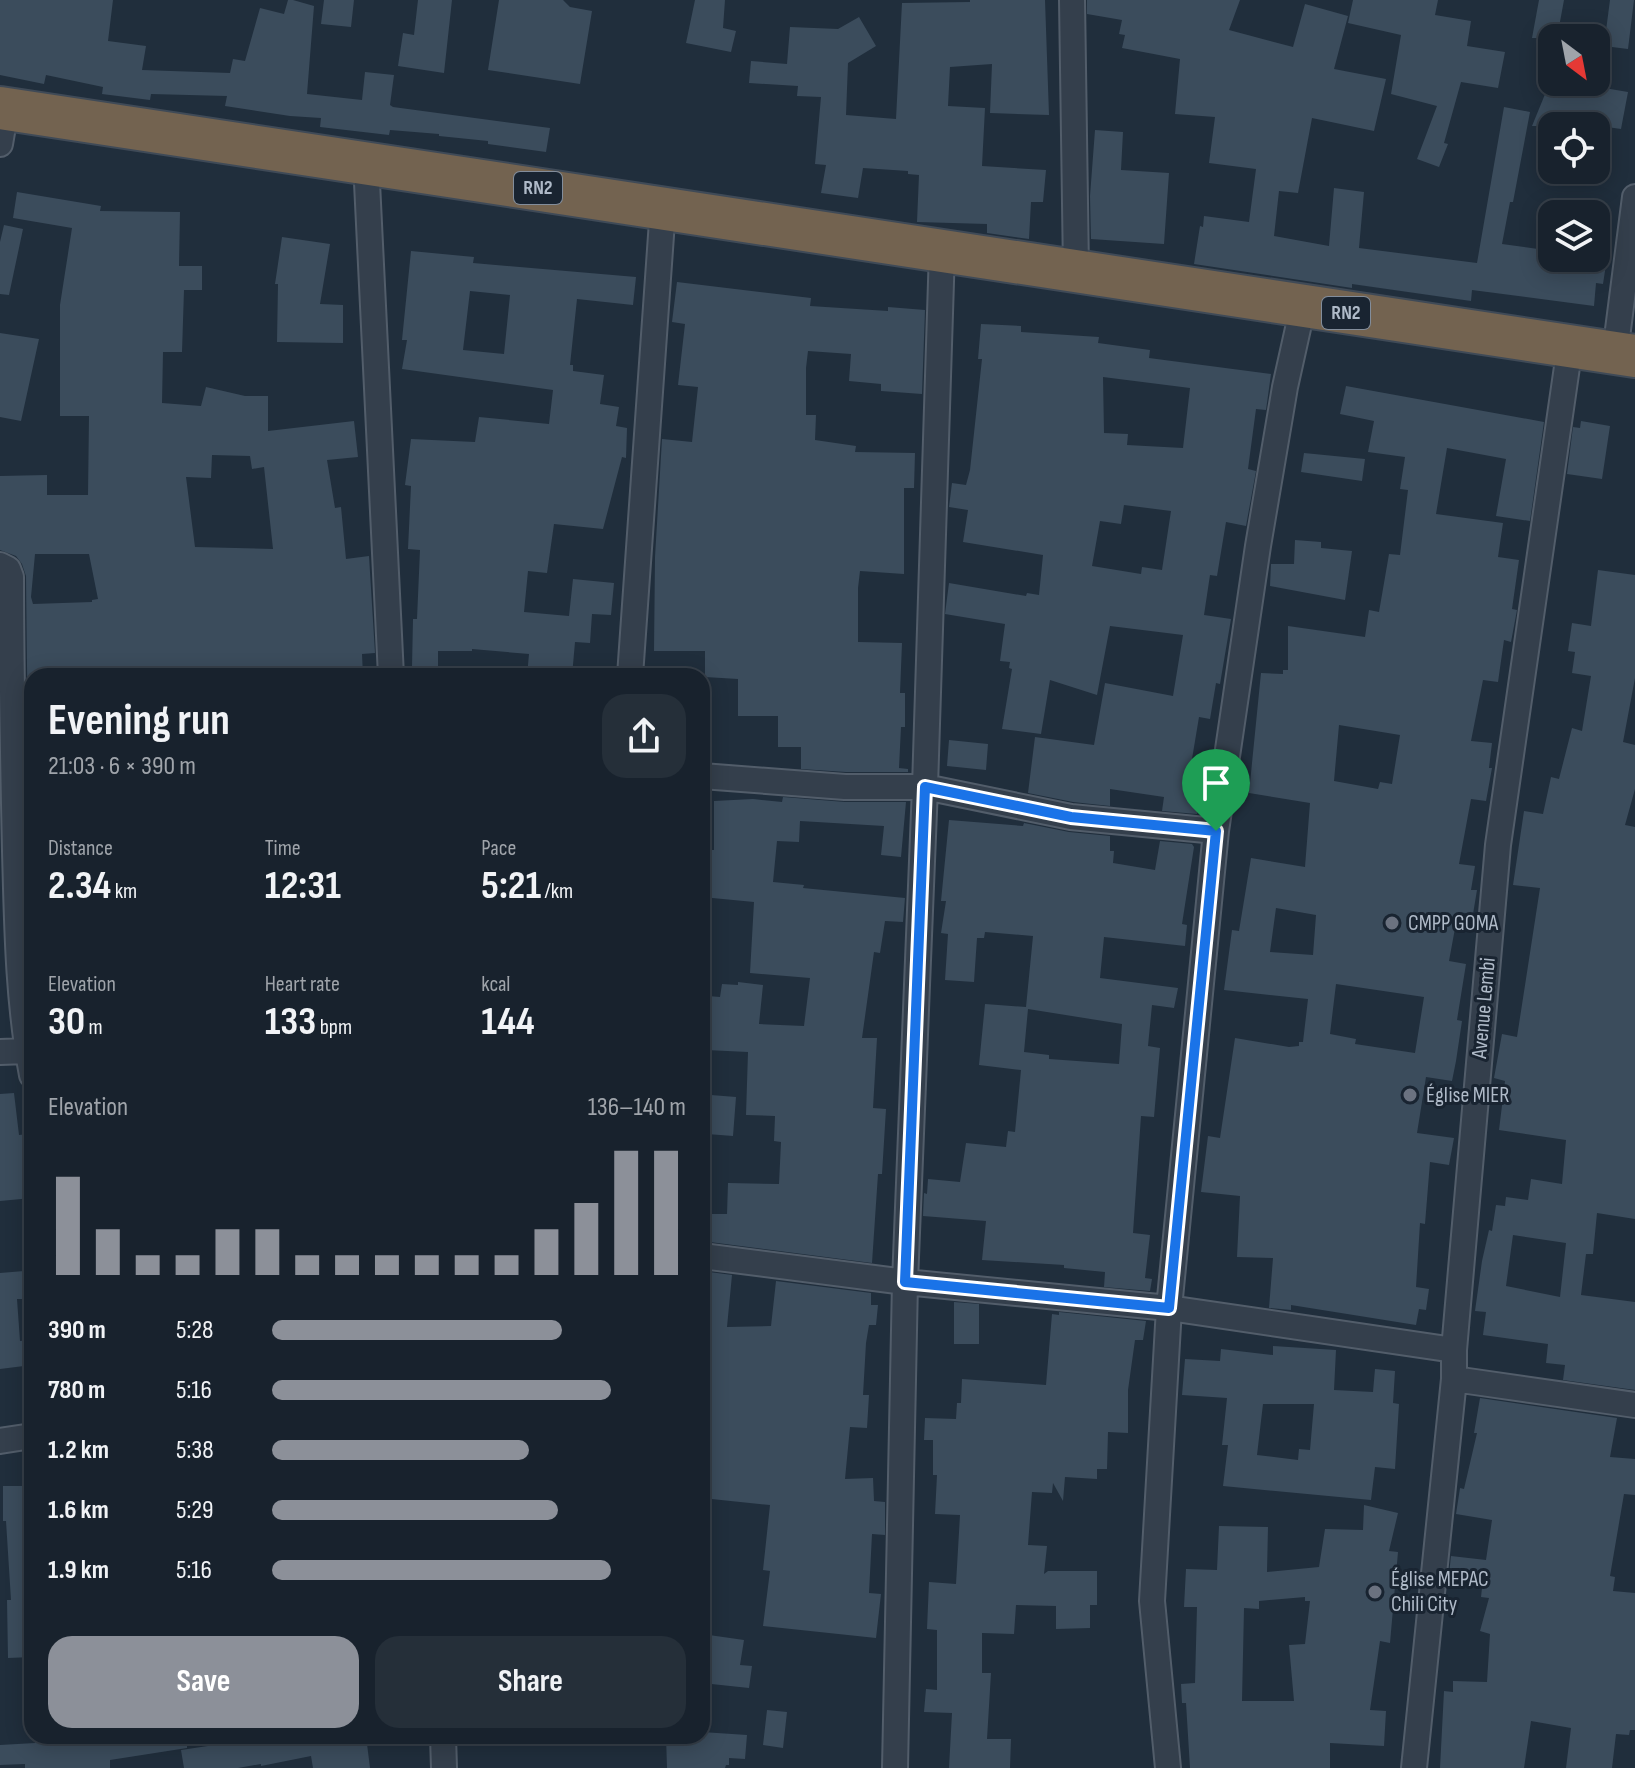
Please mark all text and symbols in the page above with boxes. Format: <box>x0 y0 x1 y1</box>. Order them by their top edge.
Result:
north arrow <box>1538 24 1610 96</box>
map controls <box>1538 24 1610 272</box>
button: locate <box>1538 112 1610 184</box>
road number: RN2 <box>514 172 562 204</box>
button: layers <box>1538 200 1610 272</box>
road number: RN2 <box>1322 297 1370 329</box>
text: Evening run <box>48 694 230 747</box>
button: share <box>602 694 686 778</box>
pin <box>1182 749 1250 831</box>
text: 21:03 · 6 × 390 m <box>48 751 196 782</box>
icon: arrive <box>1194 761 1238 805</box>
text: Distance <box>48 835 113 862</box>
text: Time <box>265 835 301 862</box>
text: Pace <box>481 835 516 862</box>
text: 2.34 <box>48 862 111 910</box>
text: 12:31 <box>265 862 341 910</box>
text: 5:21 <box>481 862 541 910</box>
text: km <box>111 878 137 905</box>
text: /km <box>541 878 573 905</box>
place label: CMPP GOMA <box>1408 910 1499 937</box>
marker: CMPP GOMA <box>1383 914 1401 932</box>
street label: Avenue Lembi <box>1466 956 1502 1061</box>
text: Elevation <box>48 971 116 998</box>
text: Heart rate <box>265 971 340 998</box>
text: kcal <box>481 971 510 998</box>
text: 30 <box>48 998 85 1046</box>
text: 133 <box>265 998 316 1046</box>
text: 144 <box>481 998 535 1046</box>
text: m <box>85 1014 103 1041</box>
text: bpm <box>316 1014 352 1041</box>
place label: Église MIER <box>1426 1082 1509 1109</box>
marker: Église MIER <box>1401 1086 1419 1104</box>
text: Elevation <box>48 1092 128 1123</box>
text: 136–140 m <box>588 1092 686 1123</box>
text: 390 m <box>48 1315 106 1346</box>
text: 5:28 <box>176 1315 213 1346</box>
text: 780 m <box>48 1375 105 1406</box>
text: 5:16 <box>176 1375 212 1406</box>
text: 1.2 km <box>48 1435 109 1466</box>
text: 5:38 <box>176 1435 214 1466</box>
text: 1.6 km <box>48 1495 109 1526</box>
text: 5:29 <box>176 1495 214 1526</box>
text: 1.9 km <box>48 1555 109 1586</box>
text: 5:16 <box>176 1555 212 1586</box>
place label: Église MEPAC Chili City <box>1391 1566 1489 1618</box>
marker: Église MEPAC Chili City <box>1366 1583 1384 1601</box>
button: Save <box>48 1636 359 1728</box>
button: Share <box>375 1636 686 1728</box>

